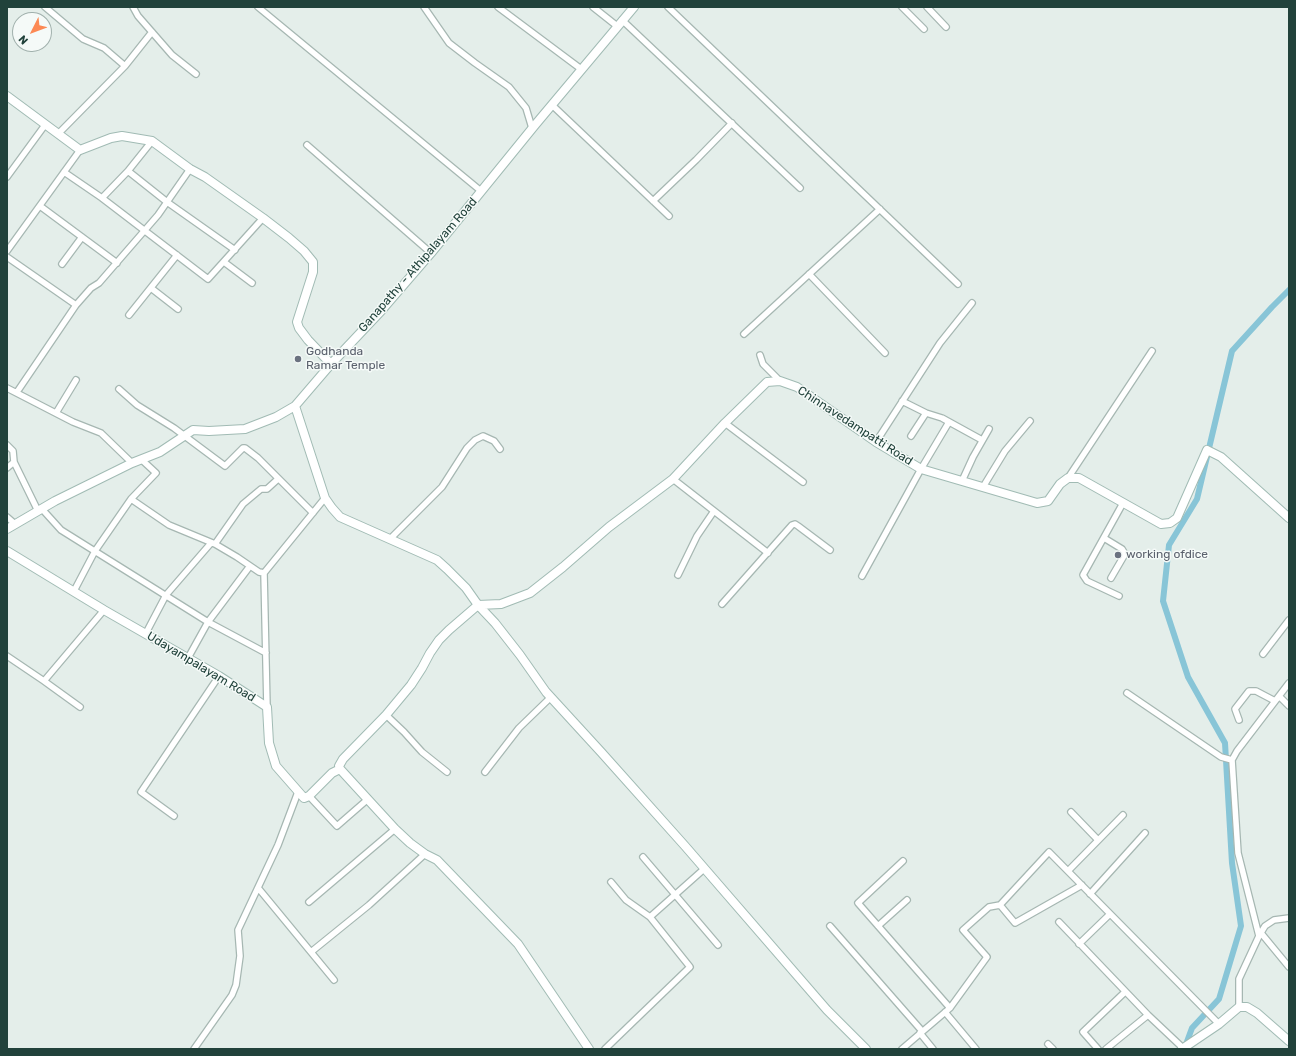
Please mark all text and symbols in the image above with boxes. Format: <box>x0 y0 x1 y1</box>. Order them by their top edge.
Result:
north arrow <box>12 12 52 52</box>
text: N <box>16 32 31 47</box>
street label: Ganapathy - Athipalayam Road <box>356 195 480 335</box>
place label: Godhanda Ramar Temple <box>306 345 385 373</box>
marker: Godhanda Ramar Temple <box>293 354 303 364</box>
street label: Chinnavedampatti Road <box>795 383 915 469</box>
place label: working ofdice <box>1126 548 1208 562</box>
marker: working ofdice <box>1113 550 1123 560</box>
street label: Udayampalayam Road <box>144 629 258 705</box>

